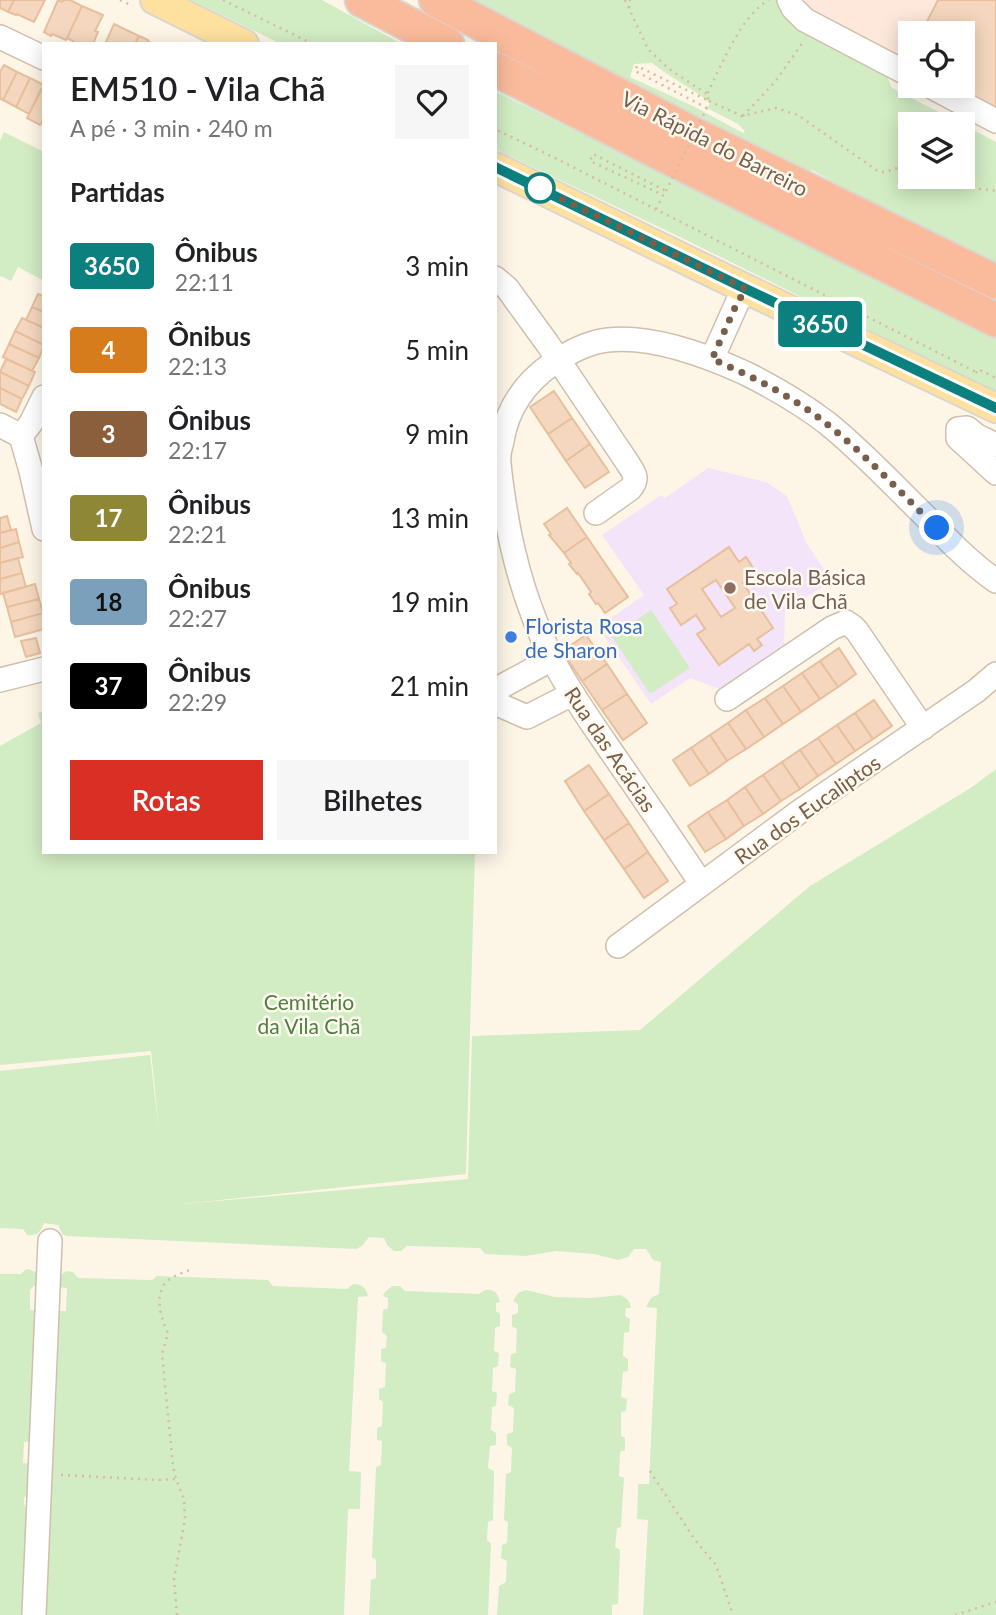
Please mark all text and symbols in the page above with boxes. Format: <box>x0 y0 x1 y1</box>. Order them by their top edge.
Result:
map controls <box>898 21 975 189</box>
button: locate <box>898 21 975 98</box>
button: heart <box>395 65 469 139</box>
text: EM510 - Vila Chã <box>70 68 326 108</box>
street label: Via Rápida do Barreiro <box>618 85 812 201</box>
button: layers <box>898 112 975 189</box>
text: A pé · 3 min · 240 m <box>70 114 273 142</box>
unlabelled marker <box>525 173 555 203</box>
text: Partidas <box>70 176 165 208</box>
text: Ônibus <box>175 236 258 268</box>
text: 3 min <box>405 250 469 282</box>
text: 3650 <box>84 251 140 280</box>
text: 22:11 <box>175 268 234 296</box>
line badge: 3650 <box>771 301 869 347</box>
text: 3650 <box>792 309 848 338</box>
text: Ônibus <box>168 320 251 352</box>
text: 5 min <box>405 334 469 366</box>
text: 4 <box>102 335 115 364</box>
text: 22:13 <box>168 352 227 380</box>
text: Ônibus <box>168 404 251 436</box>
text: 9 min <box>405 418 469 450</box>
text: 3 <box>102 419 115 448</box>
text: 22:17 <box>168 436 227 464</box>
text: Ônibus <box>168 488 251 520</box>
text: 13 min <box>390 502 469 534</box>
text: 17 <box>95 503 122 532</box>
your location <box>919 510 954 545</box>
text: 22:21 <box>168 520 227 548</box>
place label: Escola Básica de Vila Chã <box>744 564 866 613</box>
text: Ônibus <box>168 572 251 604</box>
marker: Escola Básica de Vila Chã <box>722 580 738 596</box>
text: 19 min <box>390 586 469 618</box>
text: 18 <box>95 587 122 616</box>
text: 22:27 <box>168 604 227 632</box>
place label: Florista Rosa de Sharon <box>525 613 643 662</box>
marker: Florista Rosa de Sharon <box>503 629 519 645</box>
text: Ônibus <box>168 656 251 688</box>
text: 21 min <box>390 670 469 702</box>
text: 37 <box>95 671 122 700</box>
street label: Rua das Acácias <box>560 682 662 816</box>
text: 22:29 <box>168 688 227 716</box>
street label: Rua dos Eucaliptos <box>729 749 885 869</box>
button: Rotas <box>70 760 263 840</box>
button: Bilhetes <box>277 760 469 840</box>
park label: Cemitério da Vila Chã <box>257 989 361 1038</box>

